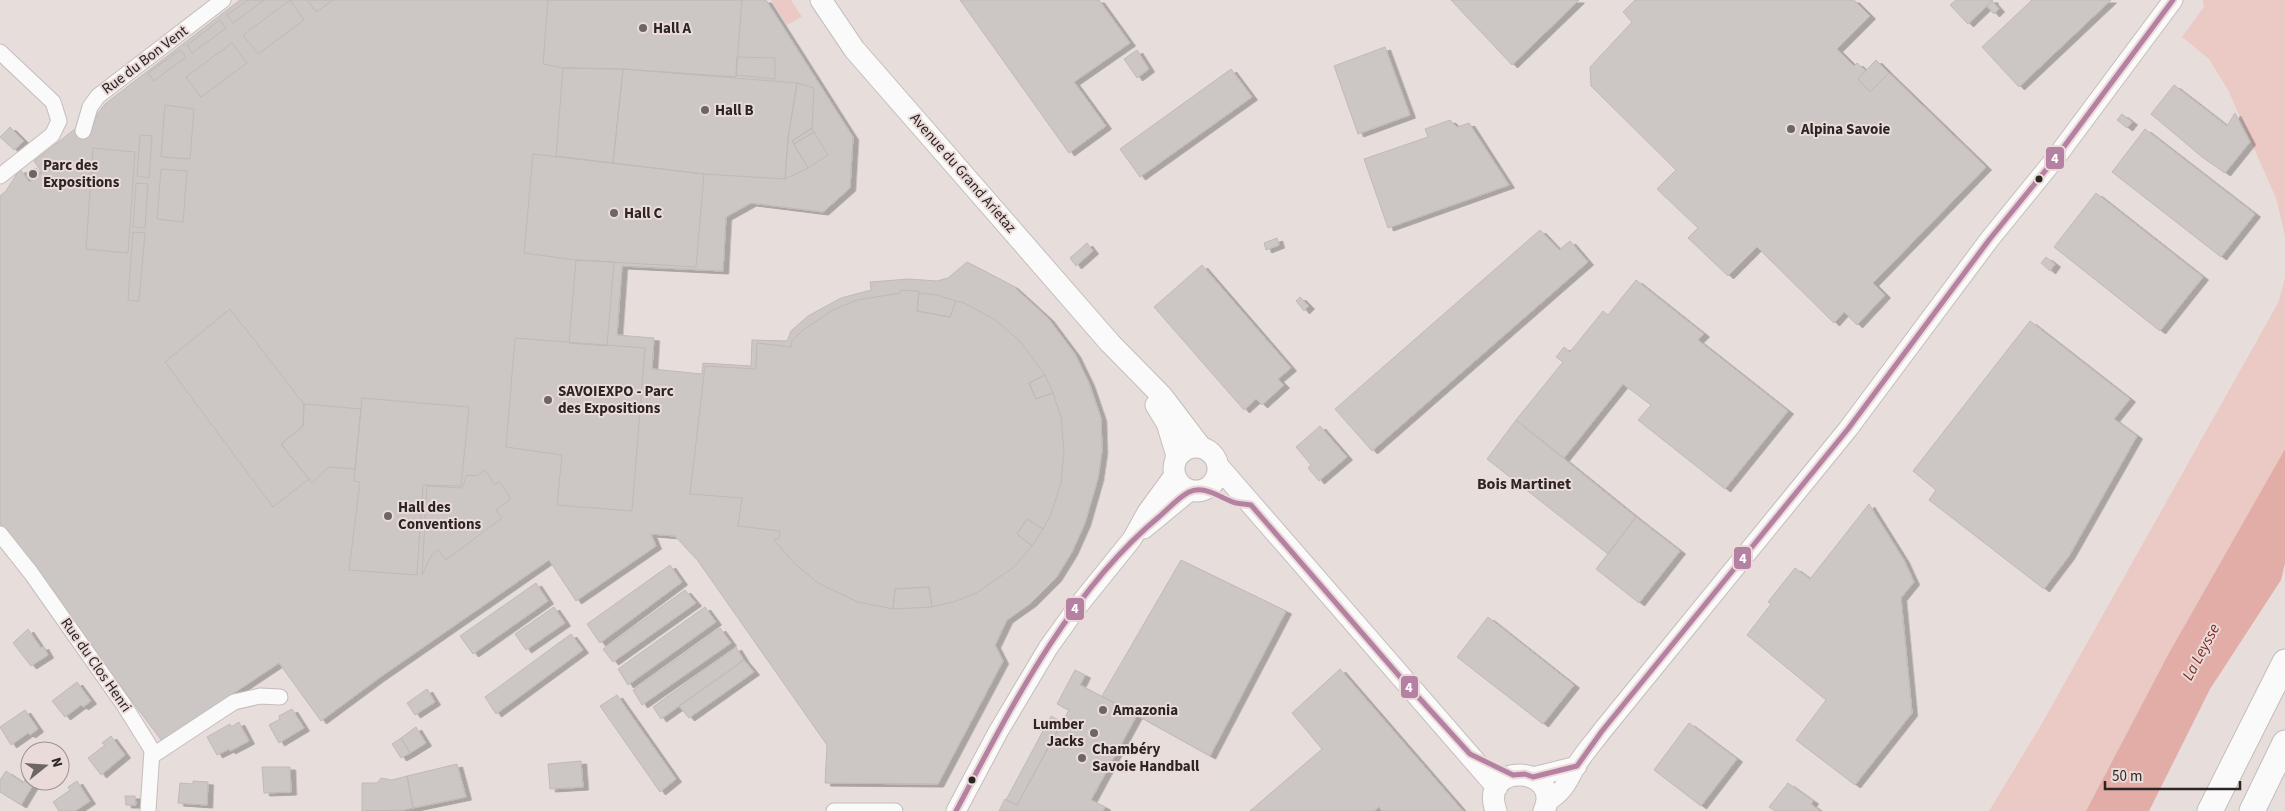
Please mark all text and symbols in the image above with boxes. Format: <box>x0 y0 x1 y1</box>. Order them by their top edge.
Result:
place label: Hall A <box>653 18 692 39</box>
street label: Rue du Bon Vent <box>98 21 192 99</box>
marker: Hall A <box>637 22 649 34</box>
place label: Hall B <box>715 100 754 121</box>
marker: Hall B <box>699 104 711 116</box>
street label: Avenue du Grand Arietaz <box>905 108 1021 238</box>
place label: Alpina Savoie <box>1800 119 1891 140</box>
marker: Alpina Savoie <box>1785 123 1797 135</box>
line badge: 4 <box>2045 146 2065 170</box>
text: 4 <box>2051 149 2059 169</box>
place label: Parc des Expositions <box>43 155 120 193</box>
marker: Parc des Expositions <box>27 168 39 180</box>
unlabelled marker <box>2034 174 2044 184</box>
place label: Hall C <box>624 203 663 224</box>
marker: Hall C <box>608 207 620 219</box>
place label: SAVOIEXPO - Parc des Expositions <box>558 381 674 419</box>
marker: SAVOIEXPO - Parc des Expositions <box>542 394 554 406</box>
district label: Bois Martinet <box>1477 473 1571 495</box>
place label: Hall des Conventions <box>398 497 481 535</box>
marker: Hall des Conventions <box>382 510 394 522</box>
line badge: 4 <box>1733 546 1752 570</box>
text: 4 <box>1739 549 1747 569</box>
line badge: 4 <box>1065 597 1085 621</box>
text: 4 <box>1071 599 1079 619</box>
street label: Rue du Clos Henri <box>56 614 136 716</box>
water label: La Leysse <box>2177 619 2225 684</box>
line badge: 4 <box>1400 675 1419 699</box>
text: 4 <box>1405 678 1413 698</box>
place label: Amazonia <box>1112 700 1178 721</box>
marker: Amazonia <box>1097 704 1109 716</box>
place label: Lumber Jacks <box>1033 714 1084 752</box>
marker: Lumber Jacks <box>1088 727 1100 739</box>
place label: Chambéry Savoie Handball <box>1092 739 1200 777</box>
north arrow <box>20 741 70 791</box>
marker: Chambéry Savoie Handball <box>1076 752 1088 764</box>
text: N <box>46 755 67 770</box>
scale bar <box>2105 758 2240 790</box>
text: 50 m <box>2112 766 2142 787</box>
unlabelled marker <box>967 775 977 785</box>

